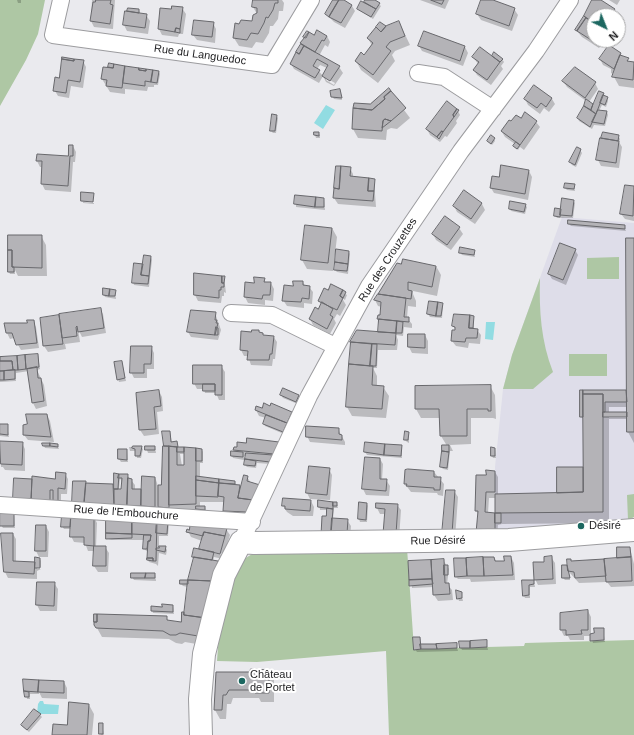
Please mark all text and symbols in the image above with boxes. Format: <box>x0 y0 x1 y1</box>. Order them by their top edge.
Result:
north arrow <box>586 8 626 48</box>
text: N <box>607 29 621 43</box>
street label: Rue du Languedoc <box>153 42 247 68</box>
street label: Rue des Crouzettes <box>356 216 420 304</box>
street label: Rue de l'Embouchure <box>73 503 179 523</box>
place label: Désiré <box>589 519 621 533</box>
marker: Désiré <box>576 521 586 531</box>
street label: Rue Désiré <box>410 534 466 548</box>
place label: Château de Portet <box>250 668 295 694</box>
marker: Château de Portet <box>237 676 247 686</box>

